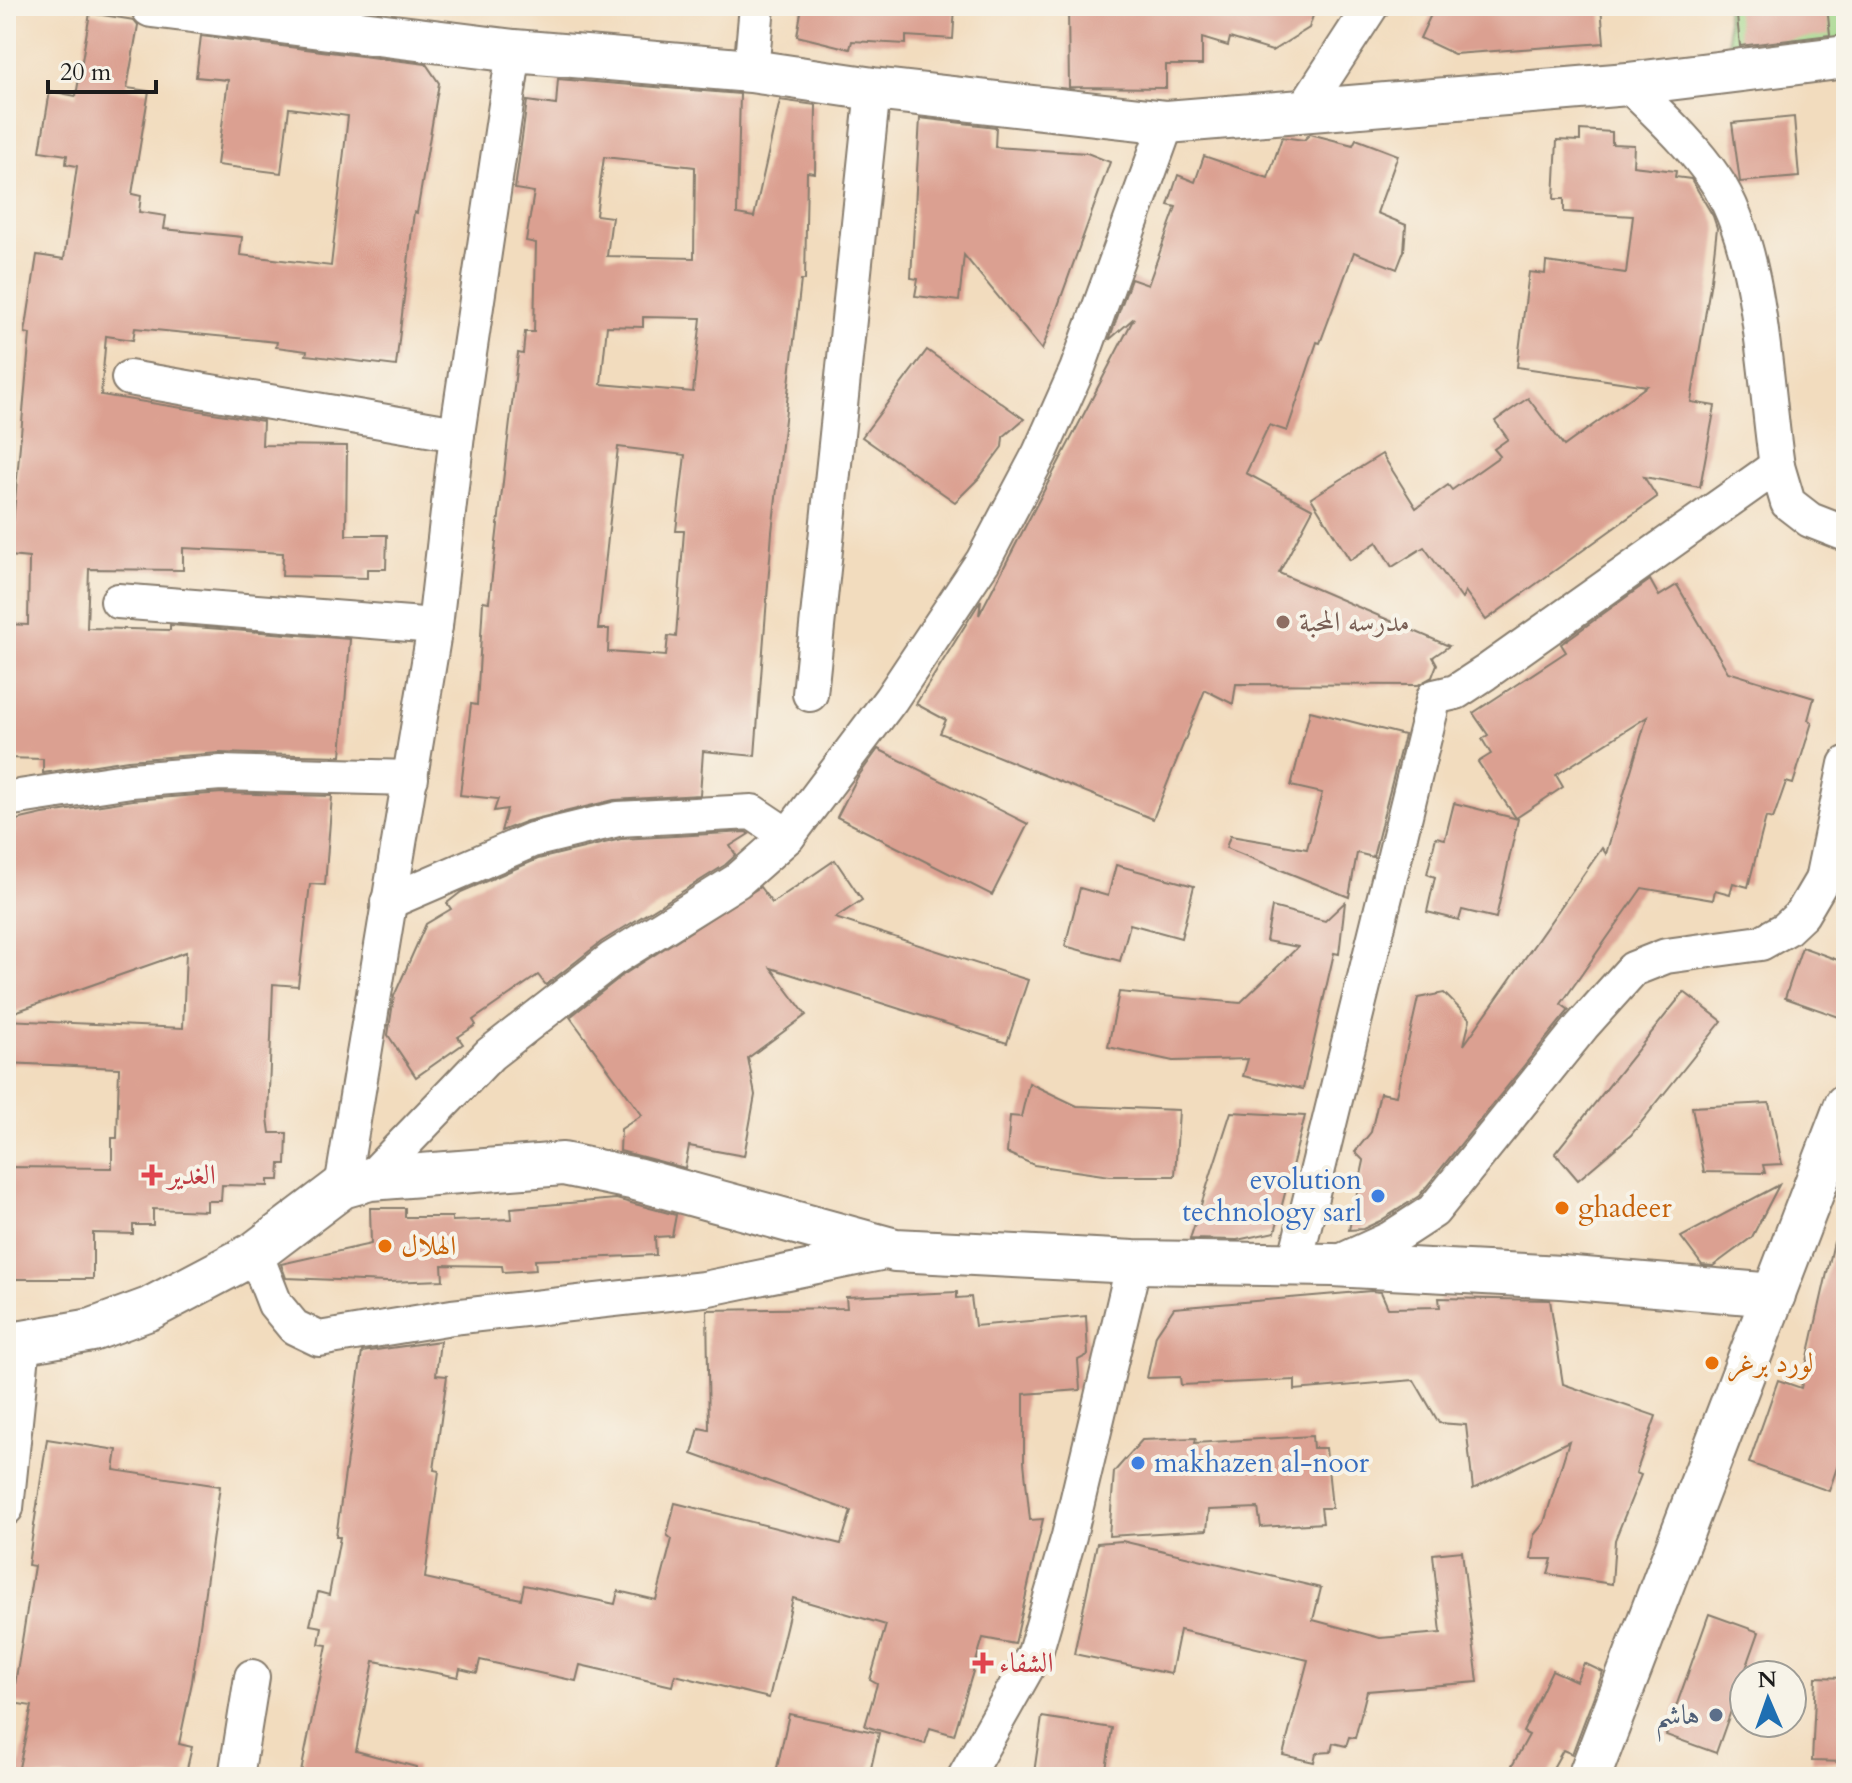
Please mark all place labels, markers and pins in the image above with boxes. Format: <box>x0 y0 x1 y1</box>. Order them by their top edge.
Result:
place label: مدرسه المحبة <box>1299 603 1410 641</box>
marker: مدرسه المحبة <box>1274 613 1292 631</box>
place label: الغدير <box>165 1156 216 1194</box>
place label: evolution technology sarl <box>1182 1161 1362 1231</box>
marker: الغدير <box>143 1166 161 1184</box>
marker: evolution technology sarl <box>1369 1187 1387 1205</box>
place label: ghadeer <box>1578 1189 1672 1227</box>
marker: ghadeer <box>1553 1199 1571 1217</box>
place label: الهلال <box>401 1227 456 1265</box>
marker: الهلال <box>376 1237 394 1255</box>
place label: لورد برغر <box>1728 1344 1814 1382</box>
marker: لورد برغر <box>1703 1354 1721 1372</box>
place label: makhazen al-noor <box>1154 1444 1370 1482</box>
marker: makhazen al-noor <box>1129 1454 1147 1472</box>
place label: الشفاء <box>999 1644 1054 1682</box>
marker: الشفاء <box>974 1654 992 1672</box>
place label: هاشم <box>1655 1696 1700 1742</box>
marker: هاشم <box>1707 1706 1725 1724</box>

